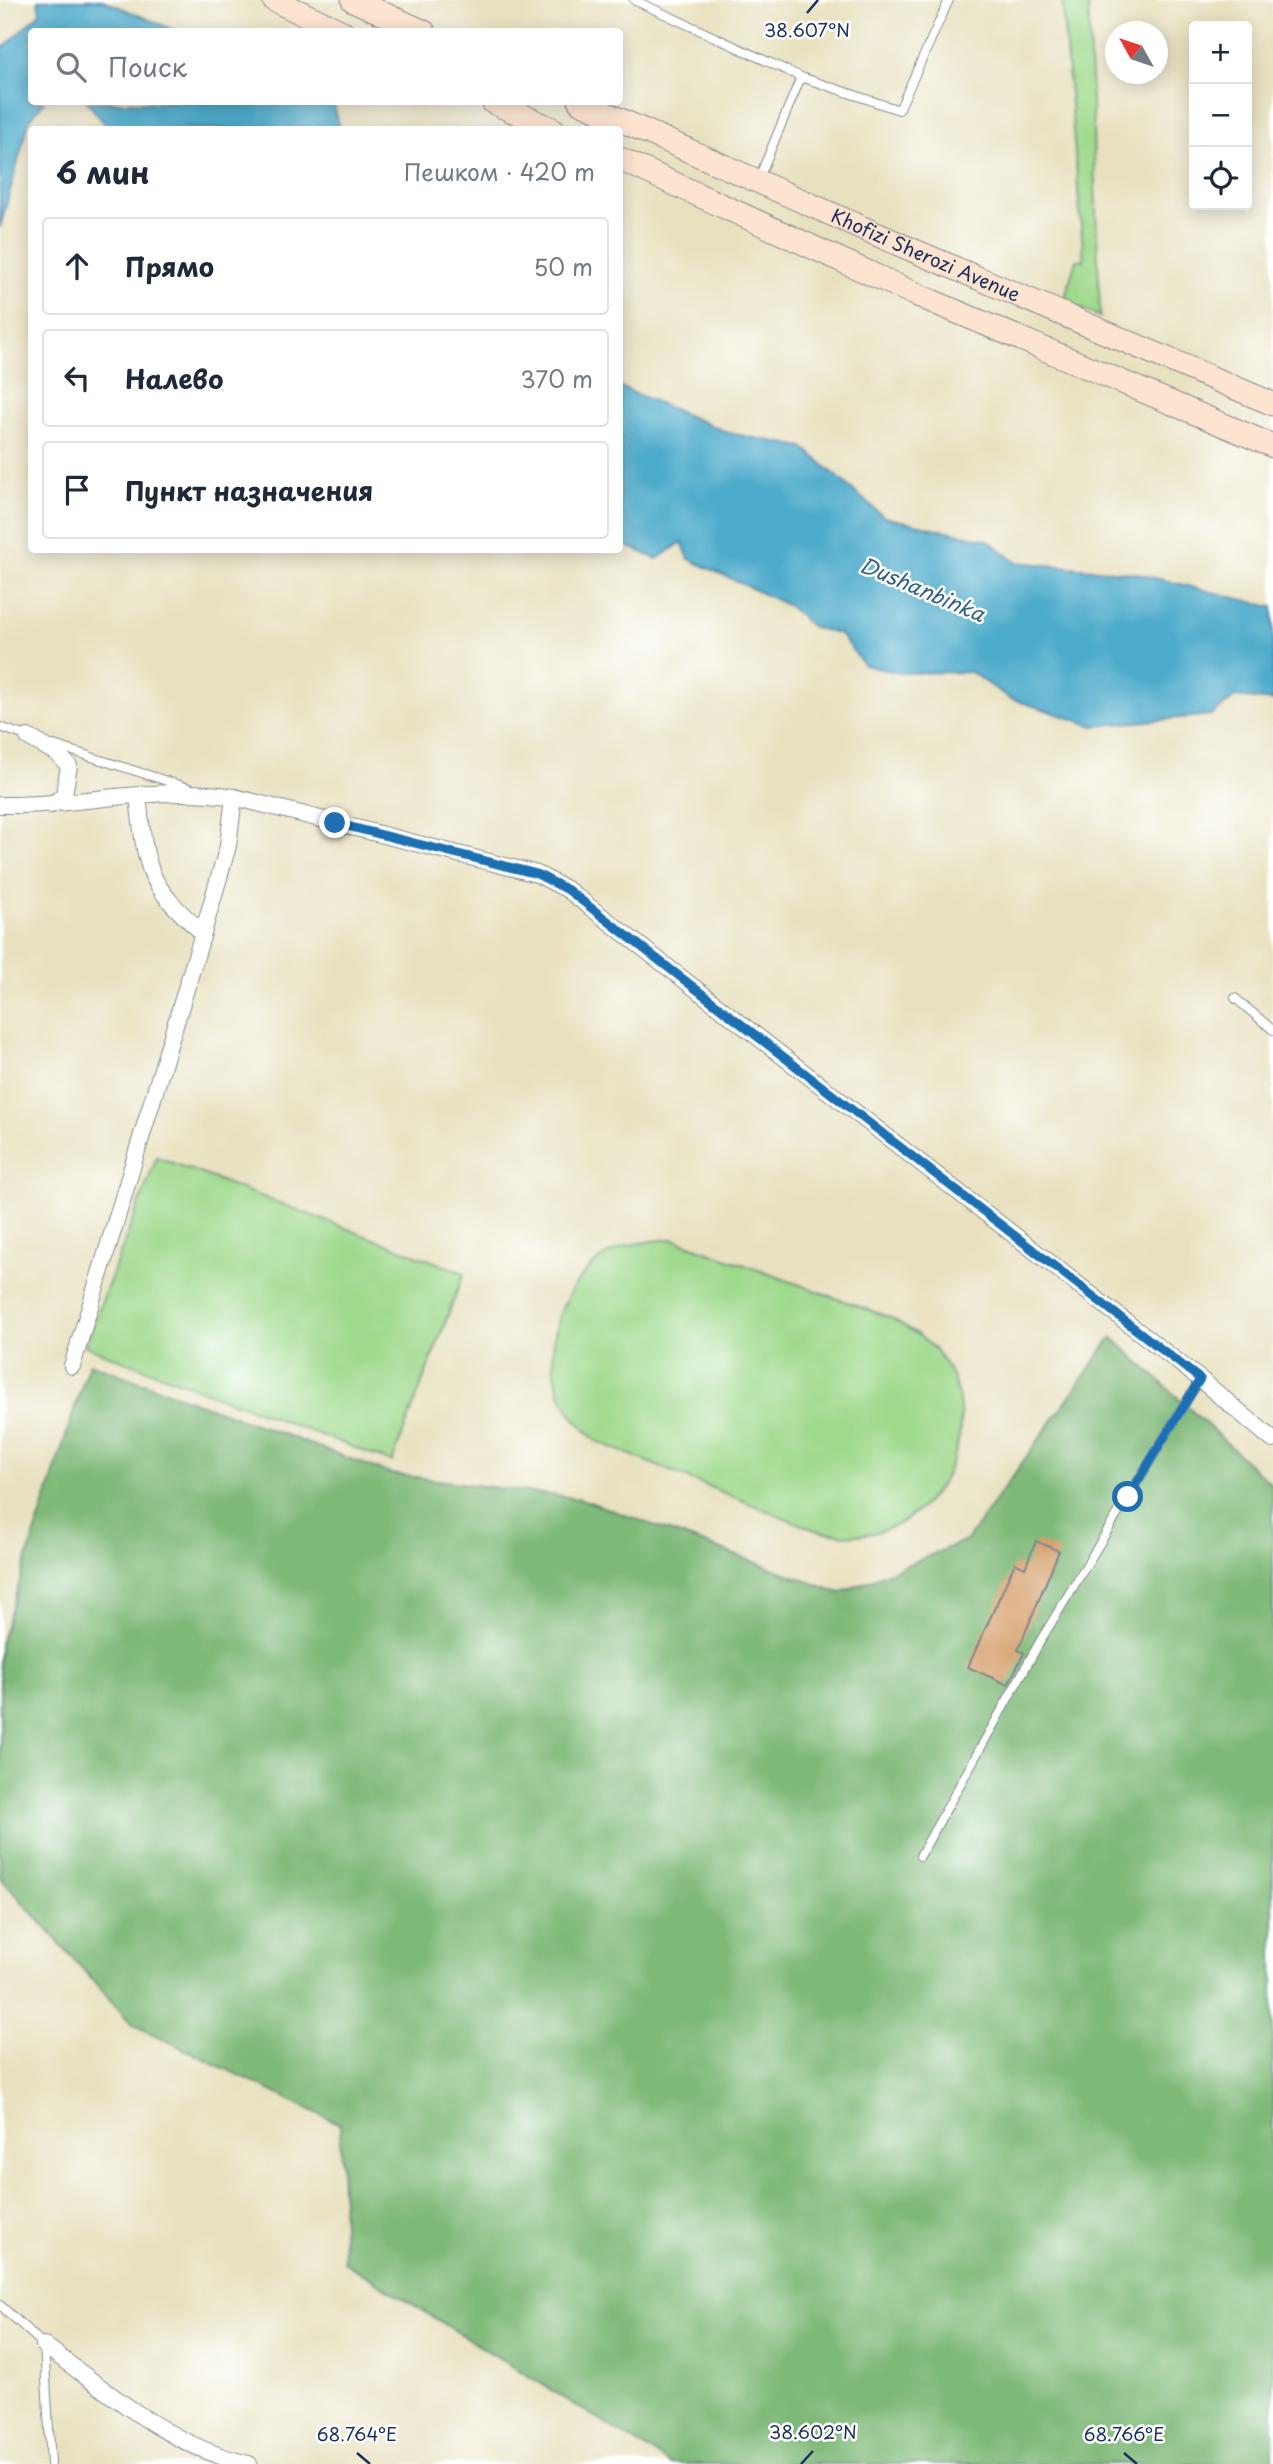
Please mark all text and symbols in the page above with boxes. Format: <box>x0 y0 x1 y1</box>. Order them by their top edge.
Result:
text: 38.607°N <box>764 16 850 43</box>
north arrow <box>1105 21 1168 84</box>
map controls <box>1189 21 1252 210</box>
button: + <box>1189 21 1252 84</box>
search box <box>28 28 623 105</box>
text: Поиск <box>108 47 187 86</box>
icon: search <box>52 48 90 86</box>
button: − <box>1189 84 1252 147</box>
button: locate <box>1189 147 1252 210</box>
text: 6 мин <box>56 149 150 194</box>
text: Пешком · 420 m <box>404 154 595 189</box>
street label: Khofizi Sherozi Avenue <box>827 201 1025 308</box>
icon: ahead <box>58 247 96 285</box>
text: Прямо <box>125 247 214 286</box>
text: 50 m <box>533 249 593 284</box>
icon: left <box>58 359 96 397</box>
text: Налево <box>125 359 223 398</box>
text: 370 m <box>520 361 593 396</box>
icon: arrive <box>58 471 96 509</box>
text: Пункт назначения <box>125 471 373 510</box>
water label: Dushanbinka <box>855 547 991 629</box>
route end <box>319 807 350 838</box>
route start <box>1112 1481 1143 1512</box>
text: 38.602°N <box>769 2418 857 2445</box>
text: 68.764°E <box>317 2420 397 2447</box>
text: 68.766°E <box>1084 2420 1164 2447</box>

